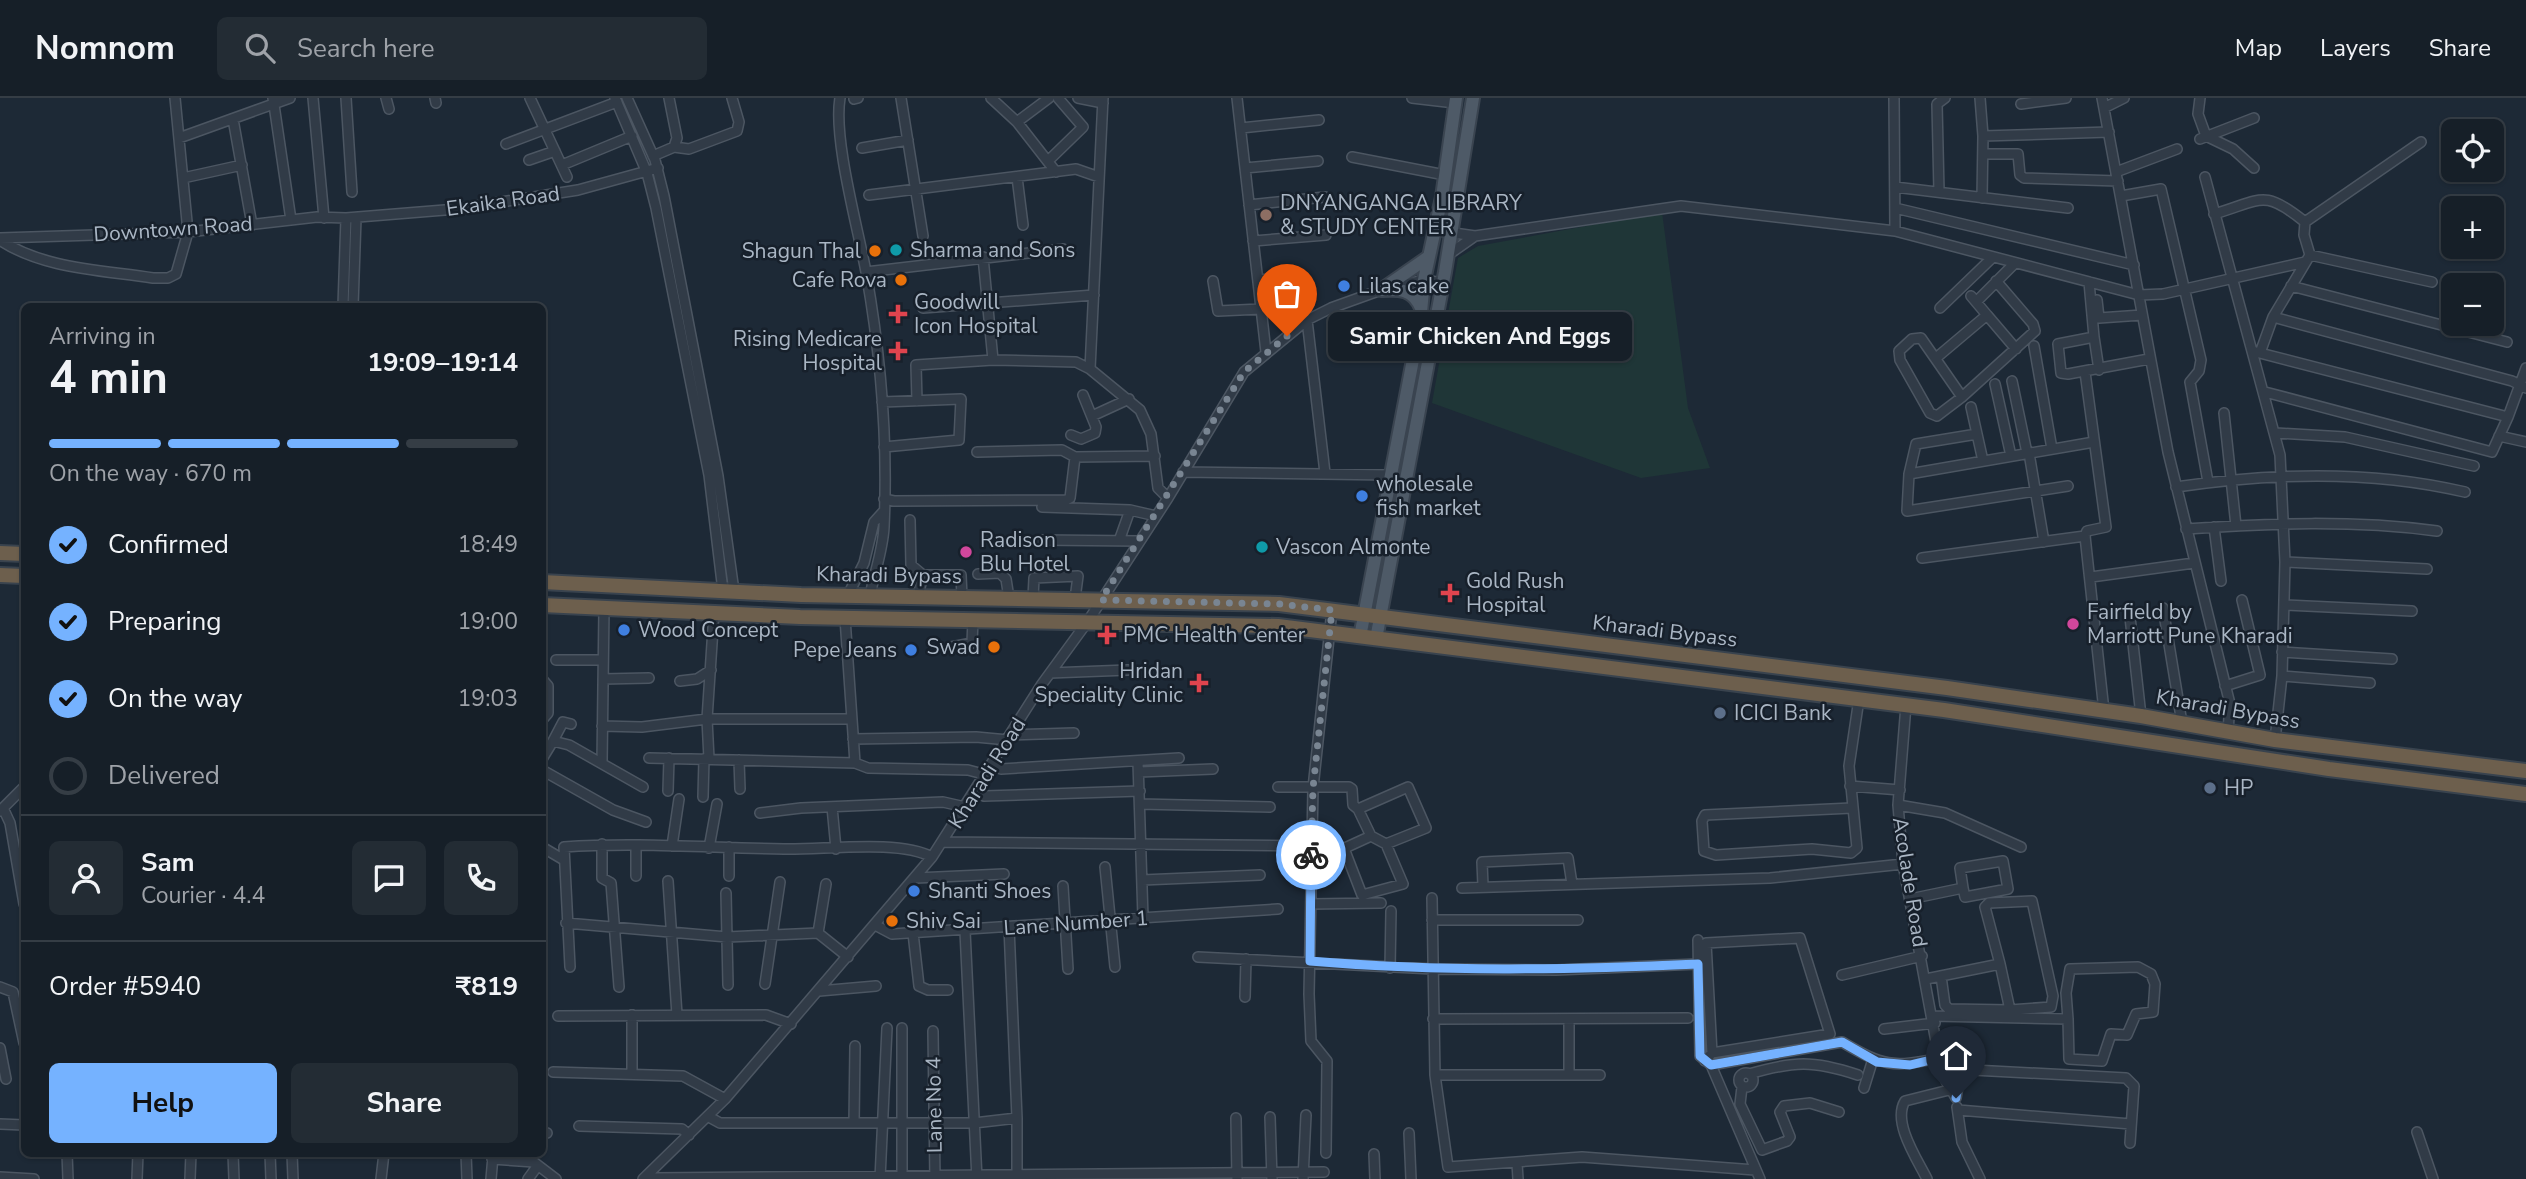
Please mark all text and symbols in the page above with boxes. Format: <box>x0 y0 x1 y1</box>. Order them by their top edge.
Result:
search box <box>217 17 707 80</box>
text: Nomnom <box>35 26 175 71</box>
icon: search <box>241 29 279 67</box>
text: Search here <box>297 31 435 66</box>
text: Map <box>2235 32 2282 64</box>
text: Layers <box>2320 32 2391 64</box>
text: Share <box>2429 32 2491 64</box>
map controls <box>2441 119 2504 336</box>
button: locate <box>2441 119 2504 182</box>
street label: Ekaika Road <box>444 179 562 223</box>
place label: DNYANGANGA LIBRARY & STUDY CENTER <box>1280 189 1522 241</box>
button: + <box>2441 196 2504 259</box>
marker: DNYANGANGA LIBRARY & STUDY CENTER <box>1258 207 1274 223</box>
street label: Downtown Road <box>93 209 253 249</box>
place label: Sharma and Sons <box>910 236 1075 264</box>
place label: Shagun Thal <box>742 237 862 265</box>
marker: Sharma and Sons <box>888 242 904 258</box>
marker: Shagun Thal <box>867 243 883 259</box>
pin <box>1257 264 1317 336</box>
place label: Cafe Rova <box>792 266 887 294</box>
marker: Cafe Rova <box>893 272 909 288</box>
place label: Lilas cake <box>1358 272 1449 300</box>
button: − <box>2441 273 2504 336</box>
icon: bag <box>1268 275 1306 313</box>
marker: Lilas cake <box>1336 278 1352 294</box>
place label: Goodwill Icon Hospital <box>914 288 1038 340</box>
marker: Goodwill Icon Hospital <box>888 304 908 324</box>
callout: Samir Chicken And Eggs <box>1329 312 1634 360</box>
text: Arriving in <box>49 321 156 352</box>
text: Samir Chicken And Eggs <box>1349 321 1611 352</box>
place label: Rising Medicare Hospital <box>733 325 883 377</box>
marker: Rising Medicare Hospital <box>888 341 908 361</box>
text: 19:09–19:14 <box>367 345 518 380</box>
text: 4 min <box>49 346 168 409</box>
text: On the way · 670 m <box>49 458 252 489</box>
place label: wholesale fish market <box>1376 470 1481 522</box>
marker: wholesale fish market <box>1354 488 1370 504</box>
icon: check <box>49 526 87 564</box>
place label: Radison Blu Hotel <box>980 526 1071 578</box>
text: Confirmed <box>108 527 229 562</box>
text: 18:49 <box>458 529 518 560</box>
place label: Vascon Almonte <box>1275 533 1431 561</box>
marker: Vascon Almonte <box>1254 539 1270 555</box>
marker: Radison Blu Hotel <box>958 544 974 560</box>
street label: Kharadi Bypass <box>816 560 962 590</box>
place label: Gold Rush Hospital <box>1466 567 1565 619</box>
marker: Gold Rush Hospital <box>1440 583 1460 603</box>
place label: Fairfield by Marriott Pune Kharadi <box>2087 598 2293 650</box>
icon: check <box>49 603 87 641</box>
text: Preparing <box>108 604 221 639</box>
text: 19:00 <box>458 606 518 637</box>
street label: Kharadi Bypass <box>1591 608 1739 654</box>
place label: Wood Concept <box>638 616 779 644</box>
marker: Fairfield by Marriott Pune Kharadi <box>2065 616 2081 632</box>
place label: PMC Health Center <box>1123 621 1306 649</box>
marker: Wood Concept <box>616 622 632 638</box>
marker: PMC Health Center <box>1097 625 1117 645</box>
place label: Swad <box>926 633 980 661</box>
place label: Pepe Jeans <box>793 636 897 664</box>
marker: Swad <box>986 639 1002 655</box>
marker: Pepe Jeans <box>903 642 919 658</box>
place label: Hridan Speciality Clinic <box>1034 657 1183 709</box>
marker: Hridan Speciality Clinic <box>1189 673 1209 693</box>
icon: check <box>49 680 87 718</box>
text: On the way <box>108 681 242 716</box>
text: 19:03 <box>458 683 518 714</box>
street label: Kharadi Bypass <box>2154 683 2302 735</box>
place label: ICICI Bank <box>1734 699 1832 727</box>
marker: ICICI Bank <box>1712 705 1728 721</box>
street label: Kharadi Road <box>942 712 1032 834</box>
text: Delivered <box>108 758 220 793</box>
place label: HP <box>2224 774 2253 802</box>
marker: HP <box>2202 780 2218 796</box>
street label: Acolade Road <box>1886 815 1934 949</box>
courier <box>1276 820 1346 890</box>
icon: bike <box>1292 836 1330 874</box>
button: person <box>49 841 123 915</box>
button: chat <box>352 841 426 915</box>
button: phone <box>444 841 518 915</box>
text: Sam <box>141 845 194 880</box>
place label: Shanti Shoes <box>928 877 1051 905</box>
text: Courier · 4.4 <box>141 880 265 911</box>
marker: Shanti Shoes <box>906 883 922 899</box>
street label: Lane Number 1 <box>1003 904 1149 942</box>
place label: Shiv Sai <box>906 907 981 935</box>
marker: Shiv Sai <box>884 913 900 929</box>
text: Order #5940 <box>49 969 201 1004</box>
text: ₹819 <box>456 969 518 1004</box>
pin <box>1926 1026 1986 1098</box>
icon: home <box>1937 1037 1975 1075</box>
street label: Lane No 4 <box>919 1057 949 1153</box>
button: Help <box>49 1063 277 1143</box>
button: Share <box>291 1063 518 1143</box>

